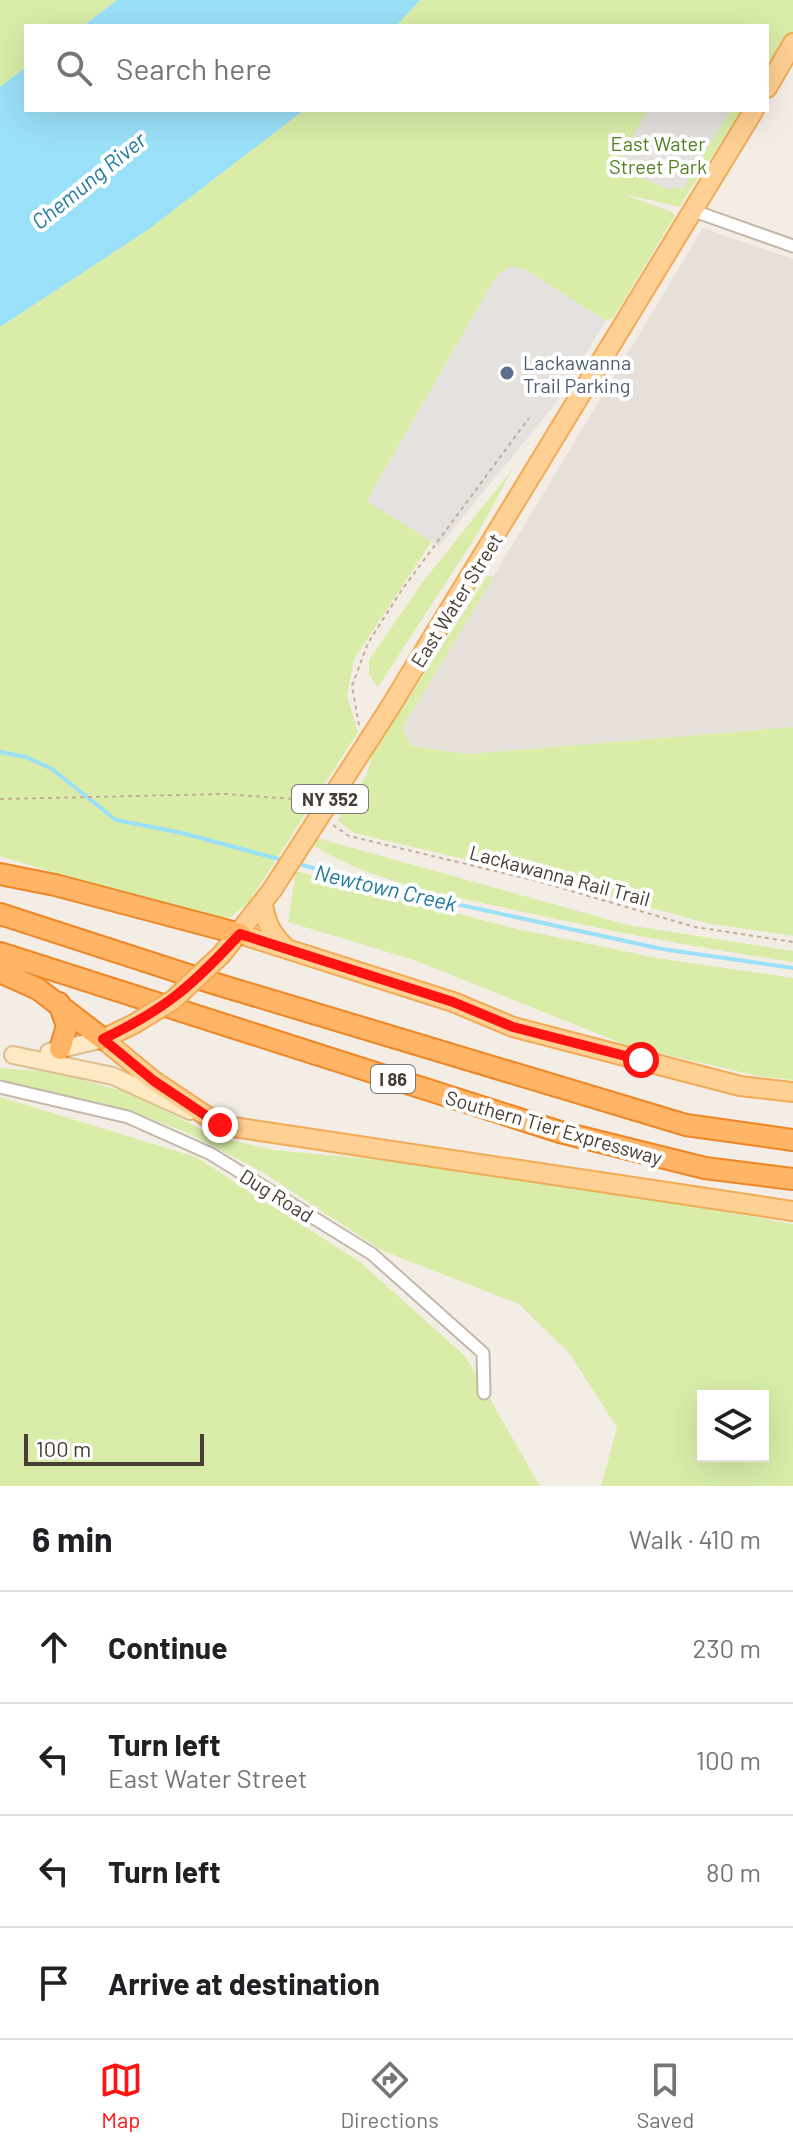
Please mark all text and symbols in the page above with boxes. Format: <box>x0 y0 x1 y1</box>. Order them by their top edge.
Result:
search box <box>24 24 769 112</box>
icon: search <box>52 46 96 90</box>
text: Search here <box>116 50 272 86</box>
water label: Chemung River <box>26 125 151 234</box>
park label: East Water Street Park <box>609 131 707 178</box>
place label: Lackawanna Trail Parking <box>523 350 631 397</box>
marker: Lackawanna Trail Parking <box>498 364 516 382</box>
street label: East Water Street <box>405 529 507 671</box>
road number: NY 352 <box>292 785 368 813</box>
street label: Lackawanna Rail Trail <box>467 839 653 911</box>
water label: Newtown Creek <box>313 858 460 916</box>
route start <box>623 1042 659 1078</box>
road number: I 86 <box>371 1065 415 1093</box>
street label: Southern Tier Expressway <box>443 1085 665 1169</box>
route end <box>202 1107 238 1143</box>
street label: Dug Road <box>236 1163 318 1227</box>
map controls <box>697 1390 769 1462</box>
button: layers <box>697 1390 769 1462</box>
scale bar <box>24 1430 204 1466</box>
text: 100 m <box>36 1435 91 1461</box>
text: 6 min <box>32 1518 113 1559</box>
text: Walk · 410 m <box>629 1523 761 1554</box>
icon: ahead <box>32 1625 76 1669</box>
text: Continue <box>108 1629 228 1665</box>
text: 230 m <box>692 1632 761 1663</box>
text: Turn left <box>108 1726 221 1762</box>
icon: left <box>32 1737 76 1781</box>
text: 100 m <box>696 1744 761 1775</box>
text: East Water Street <box>108 1762 308 1793</box>
icon: left <box>32 1849 76 1893</box>
text: Turn left <box>108 1853 221 1889</box>
text: 80 m <box>706 1856 761 1887</box>
icon: arrive <box>32 1961 76 2005</box>
text: Arrive at destination <box>108 1965 380 2001</box>
tab: Map <box>99 2058 143 2132</box>
tab: Directions <box>340 2058 439 2132</box>
tab: Saved <box>636 2058 694 2132</box>

